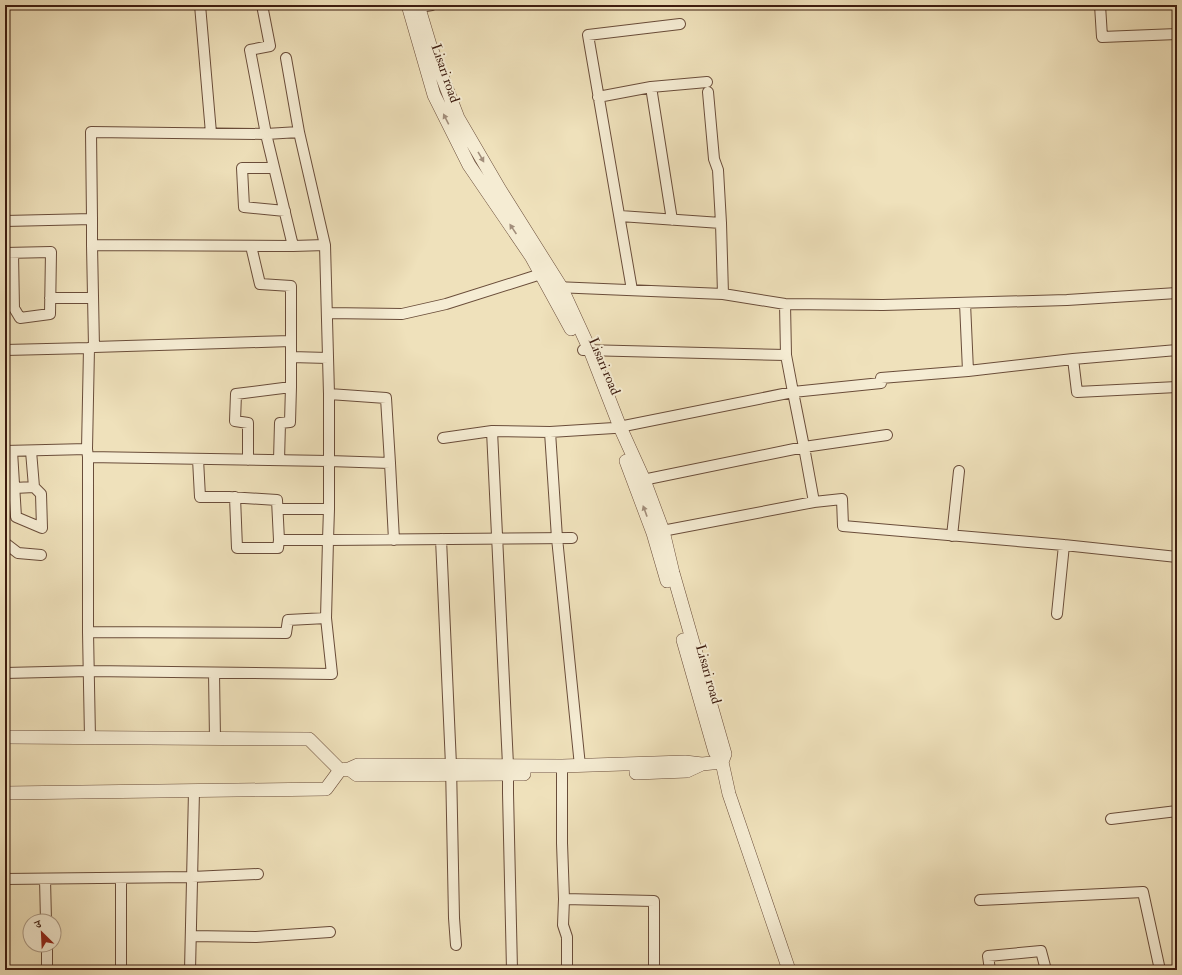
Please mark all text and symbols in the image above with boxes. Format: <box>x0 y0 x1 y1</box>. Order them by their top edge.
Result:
street label: Lisari road <box>428 42 464 105</box>
one-way arrow <box>443 113 449 124</box>
one-way arrow <box>478 151 485 163</box>
one-way arrow <box>509 224 517 235</box>
street label: Lisari road <box>585 335 624 398</box>
one-way arrow <box>642 505 648 517</box>
street label: Lisari road <box>692 643 725 706</box>
north arrow <box>22 913 62 953</box>
text: उ <box>32 917 45 932</box>

